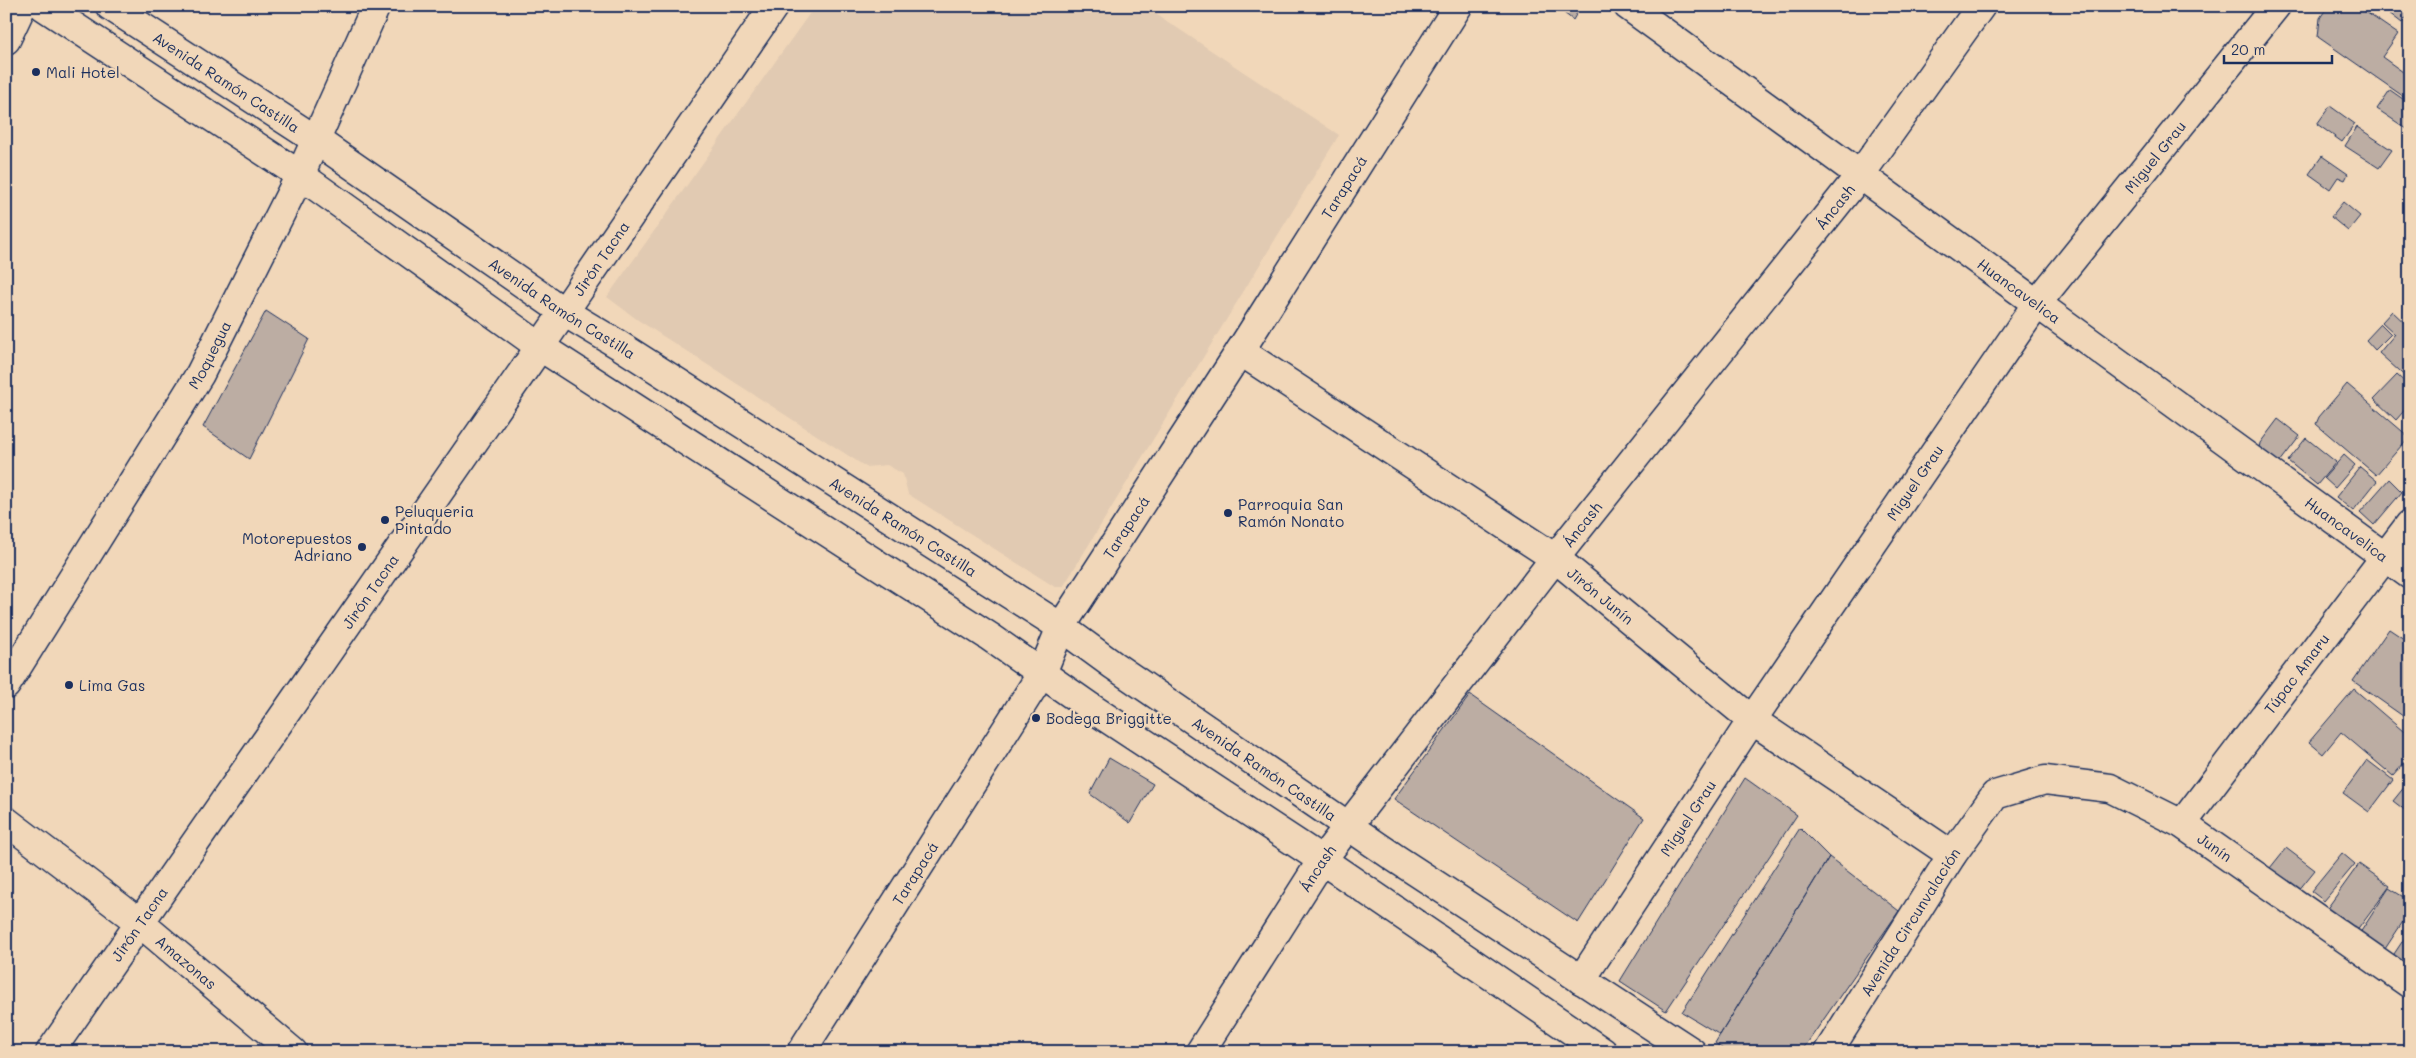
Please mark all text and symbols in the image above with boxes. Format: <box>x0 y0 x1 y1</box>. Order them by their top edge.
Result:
street label: Avenida Ramón Castilla <box>149 27 304 137</box>
scale bar <box>2224 32 2331 64</box>
text: 20 m <box>2231 39 2265 59</box>
place label: Mali Hotel <box>46 62 120 82</box>
marker: Mali Hotel <box>30 66 42 78</box>
street label: Miguel Grau <box>2120 116 2190 197</box>
street label: Tarapacá <box>1316 151 1371 222</box>
street label: Áncash <box>1811 180 1859 234</box>
street label: Jirón Tacna <box>568 217 634 300</box>
street label: Avenida Ramón Castilla <box>485 253 639 363</box>
street label: Huancavelica <box>1974 254 2065 328</box>
street label: Moquegua <box>183 317 235 393</box>
street label: Miguel Grau <box>1882 441 1948 524</box>
street label: Avenida Ramón Castilla <box>826 472 981 581</box>
street label: Tarapacá <box>1098 492 1154 562</box>
street label: Huancavelica <box>2301 492 2393 566</box>
place label: Parroquia San Ramón Nonato <box>1238 494 1344 531</box>
street label: Áncash <box>1558 497 1606 551</box>
place label: Peluqueria Pintado <box>395 501 474 538</box>
marker: Parroquia San Ramón Nonato <box>1222 507 1234 519</box>
marker: Peluqueria Pintado <box>379 514 391 526</box>
place label: Motorepuestos Adriano <box>242 528 352 565</box>
marker: Motorepuestos Adriano <box>356 541 368 553</box>
street label: Jirón Tacna <box>337 550 403 633</box>
street label: Jirón Junín <box>1563 562 1638 629</box>
street label: Túpac Amaru <box>2259 629 2333 718</box>
place label: Lima Gas <box>79 675 145 695</box>
marker: Lima Gas <box>63 679 75 691</box>
place label: Bodega Briggitte <box>1046 708 1172 728</box>
marker: Bodega Briggitte <box>1030 712 1042 724</box>
street label: Avenida Ramón Castilla <box>1188 712 1341 825</box>
street label: Miguel Grau <box>1655 776 1720 860</box>
street label: Junín <box>2194 828 2236 866</box>
street label: Tarapacá <box>887 838 942 909</box>
street label: Áncash <box>1294 841 1340 896</box>
street label: Avenida Circunvalación <box>1856 843 1964 1000</box>
street label: Jirón Tacna <box>106 883 172 965</box>
street label: Amazonas <box>152 931 221 993</box>

